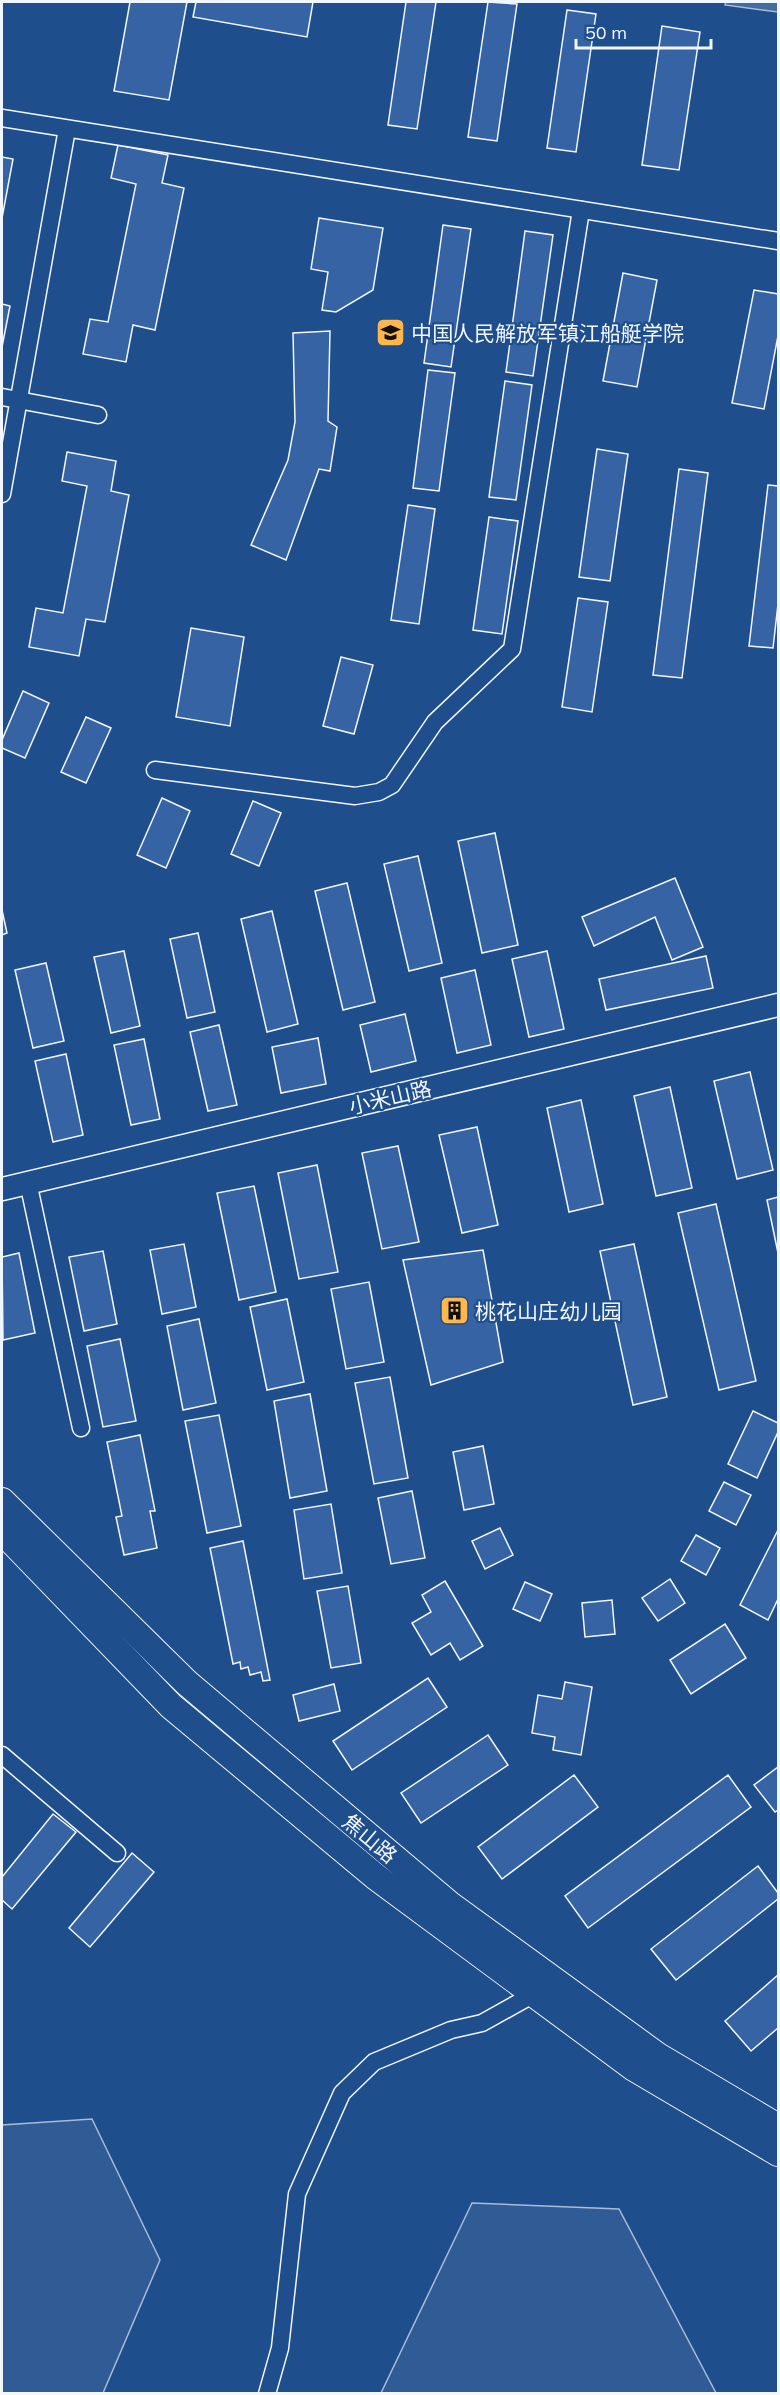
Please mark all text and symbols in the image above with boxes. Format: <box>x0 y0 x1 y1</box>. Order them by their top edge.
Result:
scale bar <box>576 12 711 50</box>
text: 50 m <box>585 21 627 44</box>
school or university icon: 中国人民解放军镇江船艇学院 <box>374 317 406 349</box>
place label: 中国人民解放军镇江船艇学院 <box>411 320 684 346</box>
street label: 小米山路 <box>346 1075 434 1119</box>
building icon: 桃花山庄幼儿园 <box>438 1295 470 1327</box>
place label: 桃花山庄幼儿园 <box>475 1298 622 1324</box>
street label: 焦山路 <box>338 1808 402 1868</box>

